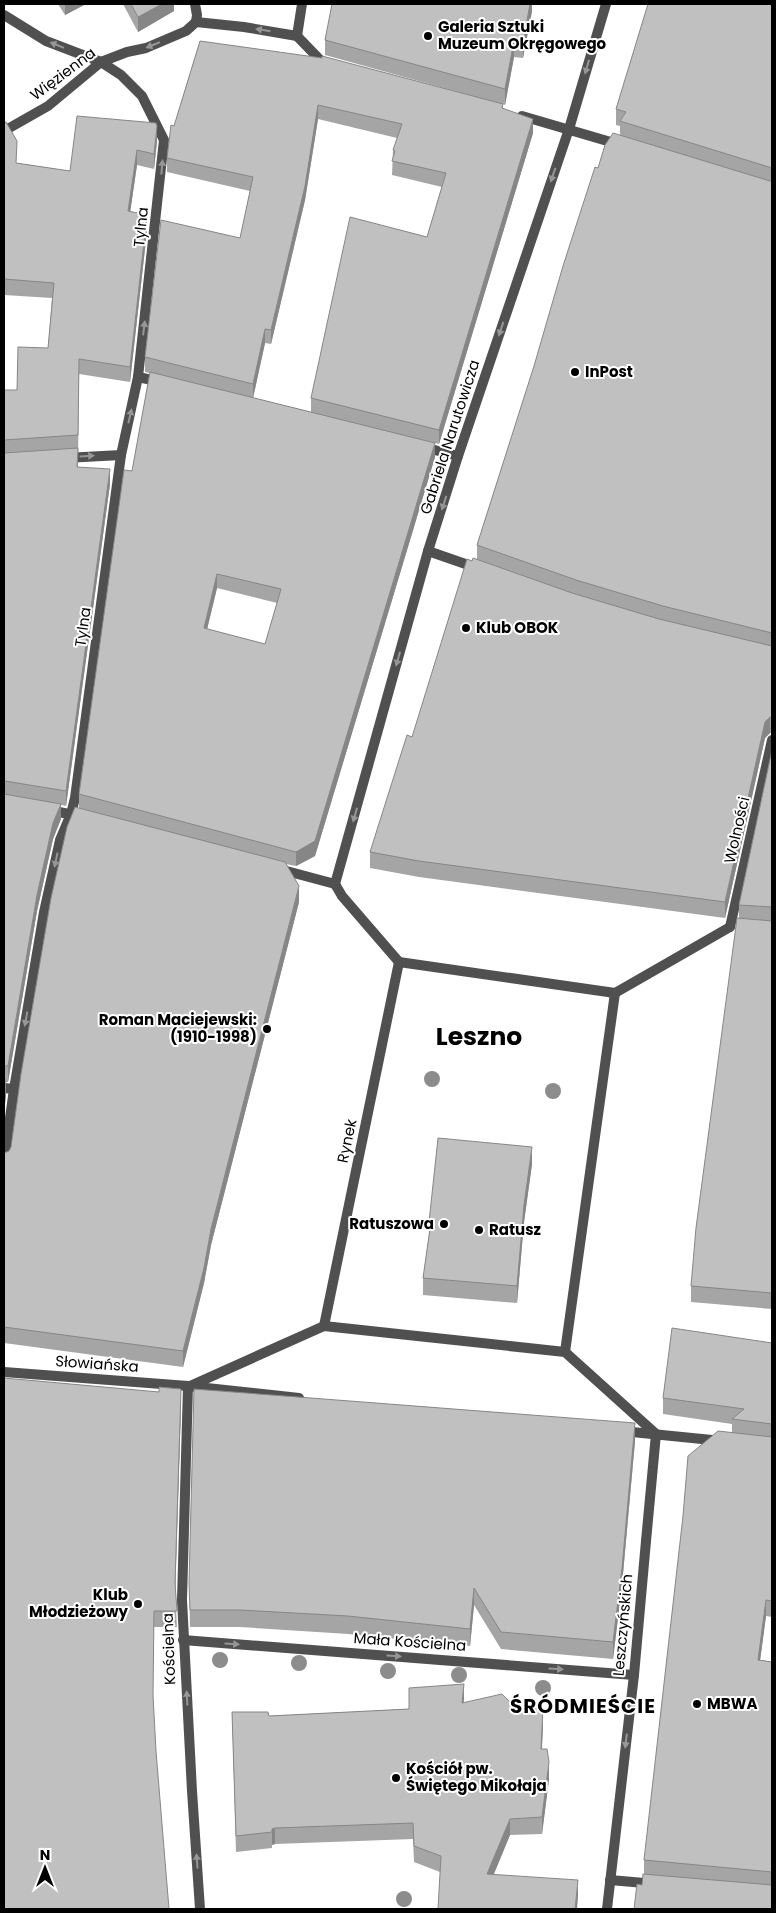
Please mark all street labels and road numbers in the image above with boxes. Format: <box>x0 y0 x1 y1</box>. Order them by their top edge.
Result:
street label: Więzienna <box>26 42 100 105</box>
street label: Tylna <box>128 206 153 248</box>
street label: Gabriela Narutowicza <box>415 357 484 517</box>
street label: Tylna <box>69 606 96 648</box>
street label: Wolności <box>719 795 754 865</box>
street label: Rynek <box>332 1117 361 1165</box>
street label: Słowiańska <box>55 1350 139 1377</box>
street label: Leszczyńskich <box>608 1573 637 1677</box>
street label: Kościelna <box>157 1613 180 1685</box>
street label: Mała Kościelna <box>353 1627 467 1656</box>

